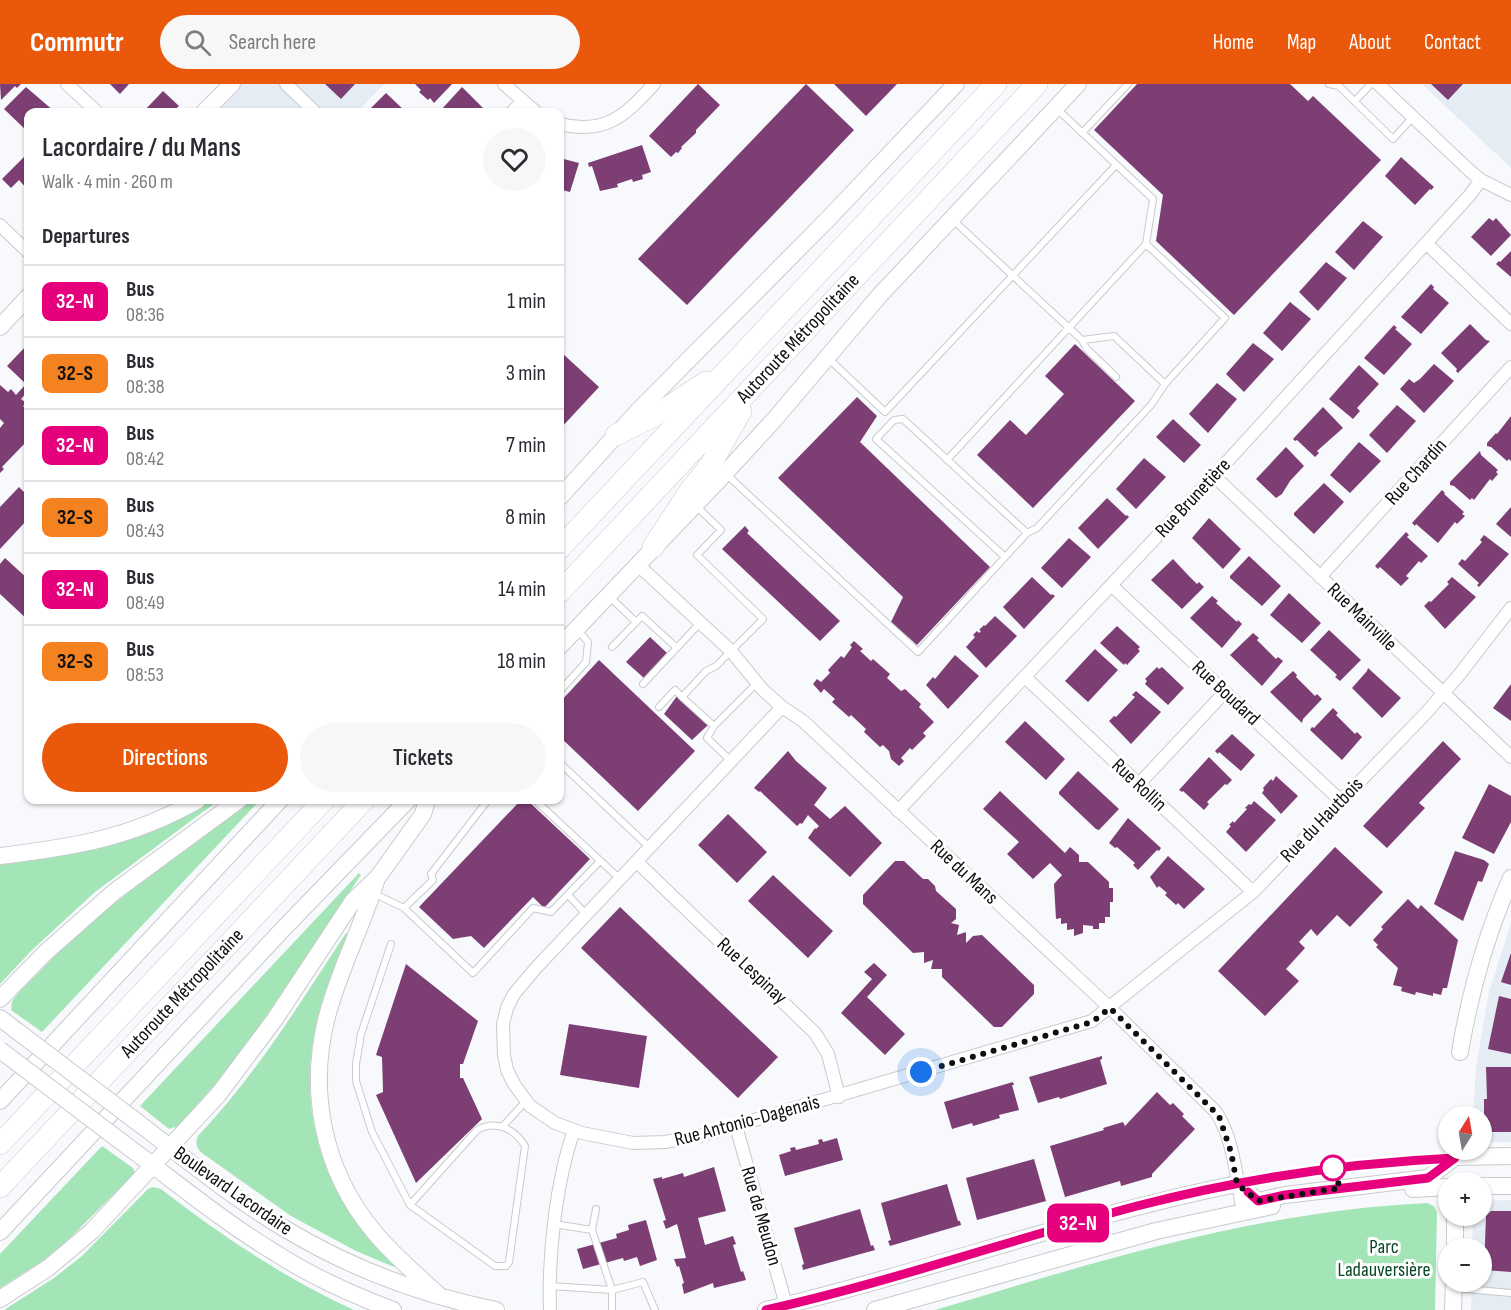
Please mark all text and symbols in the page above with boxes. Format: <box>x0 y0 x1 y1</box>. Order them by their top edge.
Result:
search box <box>160 15 580 69</box>
text: Commutr <box>30 26 124 59</box>
icon: search <box>181 26 214 59</box>
text: Search here <box>229 29 316 56</box>
text: Home <box>1213 30 1254 55</box>
text: Map <box>1287 30 1316 55</box>
text: About <box>1349 30 1391 55</box>
text: Contact <box>1424 30 1481 55</box>
button: heart <box>483 128 546 191</box>
text: Lacordaire / du Mans <box>42 131 241 164</box>
text: Walk · 4 min · 260 m <box>42 170 173 194</box>
text: Departures <box>42 223 130 250</box>
street label: Autoroute Métropolitaine <box>731 269 865 409</box>
text: Bus <box>126 276 155 303</box>
text: 1 min <box>507 288 546 315</box>
text: 32-N <box>56 289 94 314</box>
text: 08:36 <box>126 303 165 327</box>
text: Bus <box>126 348 155 375</box>
text: 3 min <box>506 360 546 387</box>
text: 32-S <box>57 361 93 386</box>
text: 08:38 <box>126 375 165 399</box>
text: Bus <box>126 420 155 447</box>
text: 7 min <box>506 432 546 459</box>
text: 32-N <box>56 433 94 458</box>
street label: Rue Chardin <box>1380 434 1452 510</box>
text: 08:42 <box>126 447 164 471</box>
street label: Rue Brunetière <box>1150 453 1236 543</box>
text: Bus <box>126 492 155 519</box>
text: 8 min <box>505 504 546 531</box>
text: 32-S <box>57 505 93 530</box>
text: 08:43 <box>126 519 164 543</box>
text: Bus <box>126 564 155 591</box>
text: 14 min <box>498 576 546 603</box>
text: 32-N <box>56 577 94 602</box>
street label: Rue Mainville <box>1322 578 1402 656</box>
text: 08:49 <box>126 591 165 615</box>
text: Bus <box>126 636 155 663</box>
text: 18 min <box>498 648 546 675</box>
text: 32-S <box>57 649 93 674</box>
street label: Rue Boudard <box>1187 656 1265 730</box>
text: 08:53 <box>126 663 164 687</box>
button: Directions <box>42 723 288 792</box>
button: Tickets <box>300 723 546 792</box>
street label: Rue Rollin <box>1107 754 1171 816</box>
street label: Rue du Hautbois <box>1276 773 1368 867</box>
street label: Rue du Mans <box>925 835 1003 909</box>
street label: Autoroute Métropolitaine <box>115 924 249 1064</box>
street label: Rue Lespinay <box>712 933 792 1010</box>
your location <box>906 1057 936 1087</box>
street label: Rue Antonio-Dagenais <box>672 1090 822 1152</box>
north arrow <box>1438 1106 1492 1160</box>
map controls <box>1438 1106 1492 1292</box>
street label: Boulevard Lacordaire <box>169 1141 297 1241</box>
unlabelled marker <box>1320 1155 1346 1181</box>
street label: Rue de Meudon <box>735 1164 787 1268</box>
button: + <box>1438 1172 1492 1226</box>
line badge: 32-N <box>1036 1204 1120 1242</box>
text: 32-N <box>1059 1211 1097 1236</box>
park label: Parc Ladauversière <box>1338 1235 1430 1282</box>
button: − <box>1438 1238 1492 1292</box>

